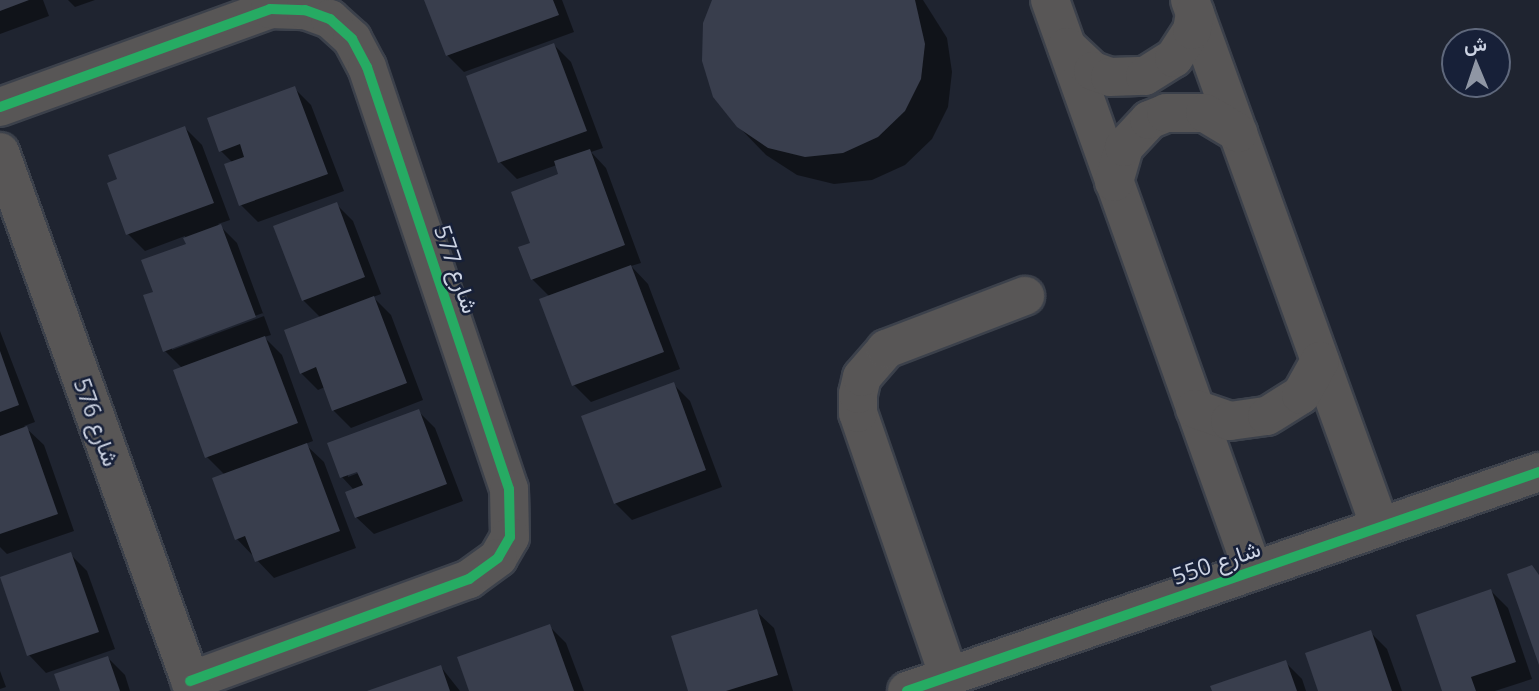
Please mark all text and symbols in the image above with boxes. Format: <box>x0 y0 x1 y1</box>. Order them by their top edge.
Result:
north arrow <box>1441 28 1511 98</box>
text: ش <box>1463 31 1487 57</box>
street label: شارع 577 <box>429 221 485 317</box>
street label: شارع 576 <box>68 374 126 470</box>
street label: شارع 550 <box>1168 534 1264 590</box>

